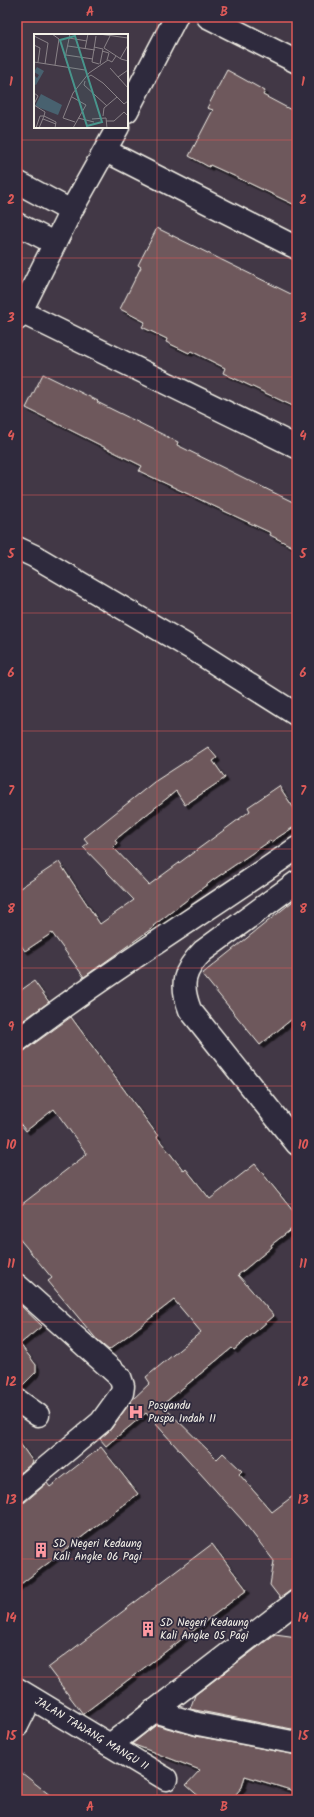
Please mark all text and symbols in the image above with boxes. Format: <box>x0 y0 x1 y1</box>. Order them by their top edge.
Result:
text: A <box>86 2 94 23</box>
text: B <box>220 2 228 23</box>
inset map <box>34 34 128 128</box>
text: 1 <box>9 72 13 93</box>
text: 1 <box>301 72 305 93</box>
text: 2 <box>7 190 15 211</box>
text: 2 <box>299 190 307 211</box>
text: 3 <box>6 308 15 329</box>
text: 3 <box>298 308 307 329</box>
text: 4 <box>7 426 15 447</box>
text: 4 <box>299 426 307 447</box>
text: 5 <box>7 544 16 565</box>
text: 5 <box>299 544 308 565</box>
text: 6 <box>7 663 15 684</box>
text: 6 <box>299 663 307 684</box>
text: 7 <box>8 781 15 802</box>
text: 7 <box>300 781 307 802</box>
text: 8 <box>7 899 15 920</box>
text: 8 <box>299 899 307 920</box>
text: 9 <box>8 1017 15 1038</box>
text: 9 <box>300 1017 307 1038</box>
text: 10 <box>6 1135 17 1156</box>
text: 10 <box>298 1135 309 1156</box>
text: 11 <box>7 1254 15 1275</box>
text: 11 <box>299 1254 307 1275</box>
text: 12 <box>5 1372 17 1393</box>
text: 12 <box>297 1372 309 1393</box>
place label: Posyandu Puspa Indah II <box>148 1397 216 1428</box>
hospital icon: Posyandu Puspa Indah II <box>127 1403 145 1421</box>
text: 13 <box>5 1490 17 1511</box>
text: 13 <box>297 1490 309 1511</box>
place label: SD Negeri Kedaung Kali Angke 06 Pagi <box>53 1535 142 1566</box>
building icon: SD Negeri Kedaung Kali Angke 06 Pagi <box>32 1541 50 1559</box>
text: 14 <box>5 1608 17 1629</box>
text: 14 <box>297 1608 309 1629</box>
place label: SD Negeri Kedaung Kali Angke 05 Pagi <box>160 1614 249 1645</box>
building icon: SD Negeri Kedaung Kali Angke 05 Pagi <box>139 1620 157 1638</box>
street label: JALAN TAWANG MANGU II <box>31 1693 152 1775</box>
text: 15 <box>6 1726 18 1747</box>
text: 15 <box>298 1726 310 1747</box>
text: A <box>86 1797 94 1817</box>
text: B <box>220 1797 228 1817</box>

